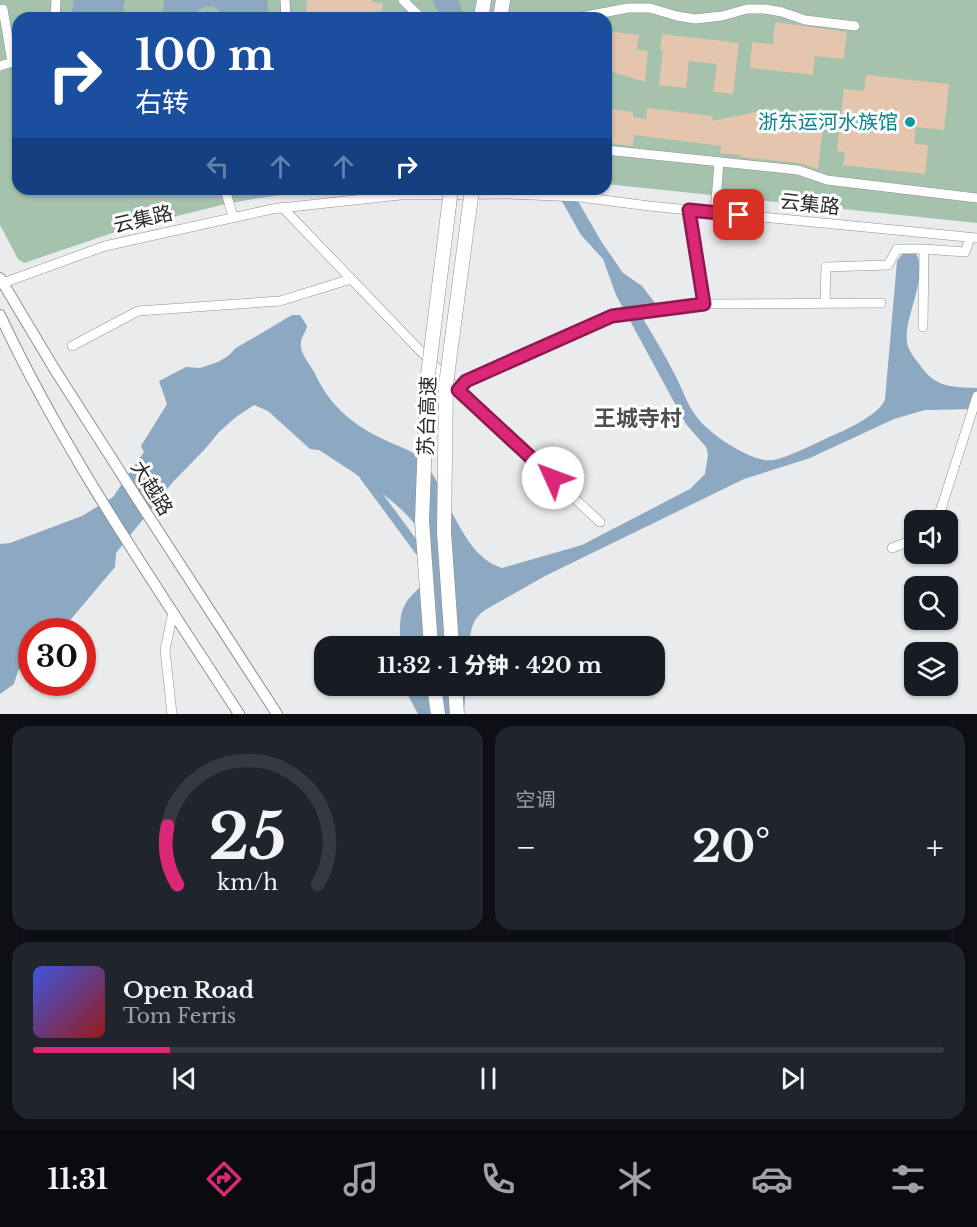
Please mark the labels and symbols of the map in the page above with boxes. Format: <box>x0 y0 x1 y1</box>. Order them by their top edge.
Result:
place label: 浙东运河水族馆 <box>758 110 898 134</box>
marker: 浙东运河水族馆 <box>903 115 917 129</box>
pin <box>713 189 764 240</box>
street label: 云集路 <box>779 189 841 219</box>
street label: 云集路 <box>111 201 175 237</box>
street label: 苏台高速 <box>414 376 440 456</box>
district label: 王城寺村 <box>594 405 682 432</box>
position arrow <box>521 446 585 510</box>
street label: 大越路 <box>126 456 178 520</box>
speed limit sign: 30 <box>18 618 96 696</box>

